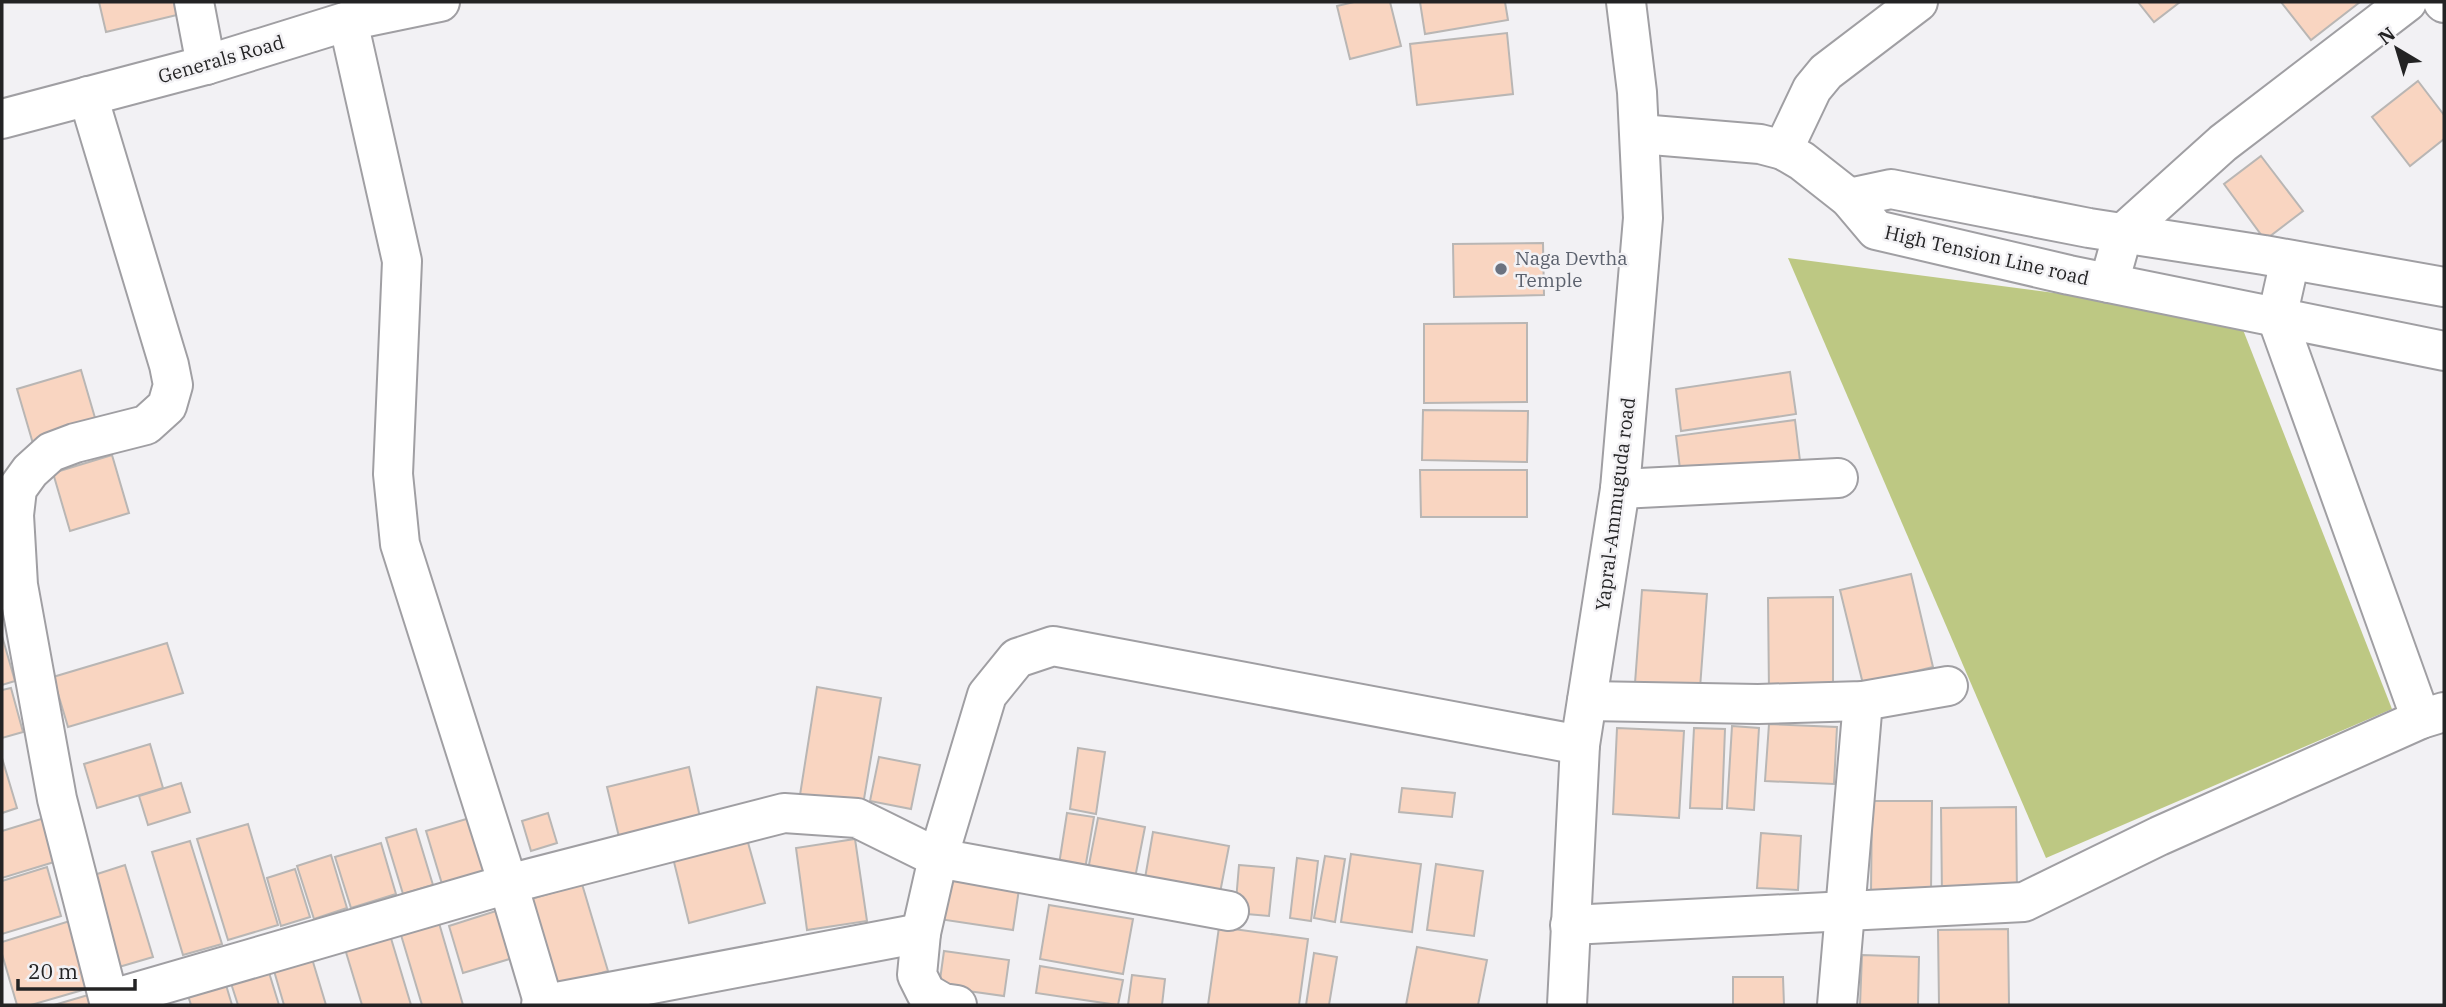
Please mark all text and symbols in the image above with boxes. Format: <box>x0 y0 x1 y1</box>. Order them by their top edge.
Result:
north arrow <box>2362 14 2432 84</box>
text: N <box>2373 22 2400 50</box>
street label: Generals Road <box>155 30 287 88</box>
street label: High Tension Line road <box>1882 220 2092 290</box>
place label: Naga Devtha Temple <box>1515 246 1628 292</box>
marker: Naga Devtha Temple <box>1493 261 1509 277</box>
street label: Yapral-Ammuguda road <box>1590 396 1640 612</box>
scale bar <box>18 948 135 992</box>
text: 20 m <box>28 957 78 985</box>

